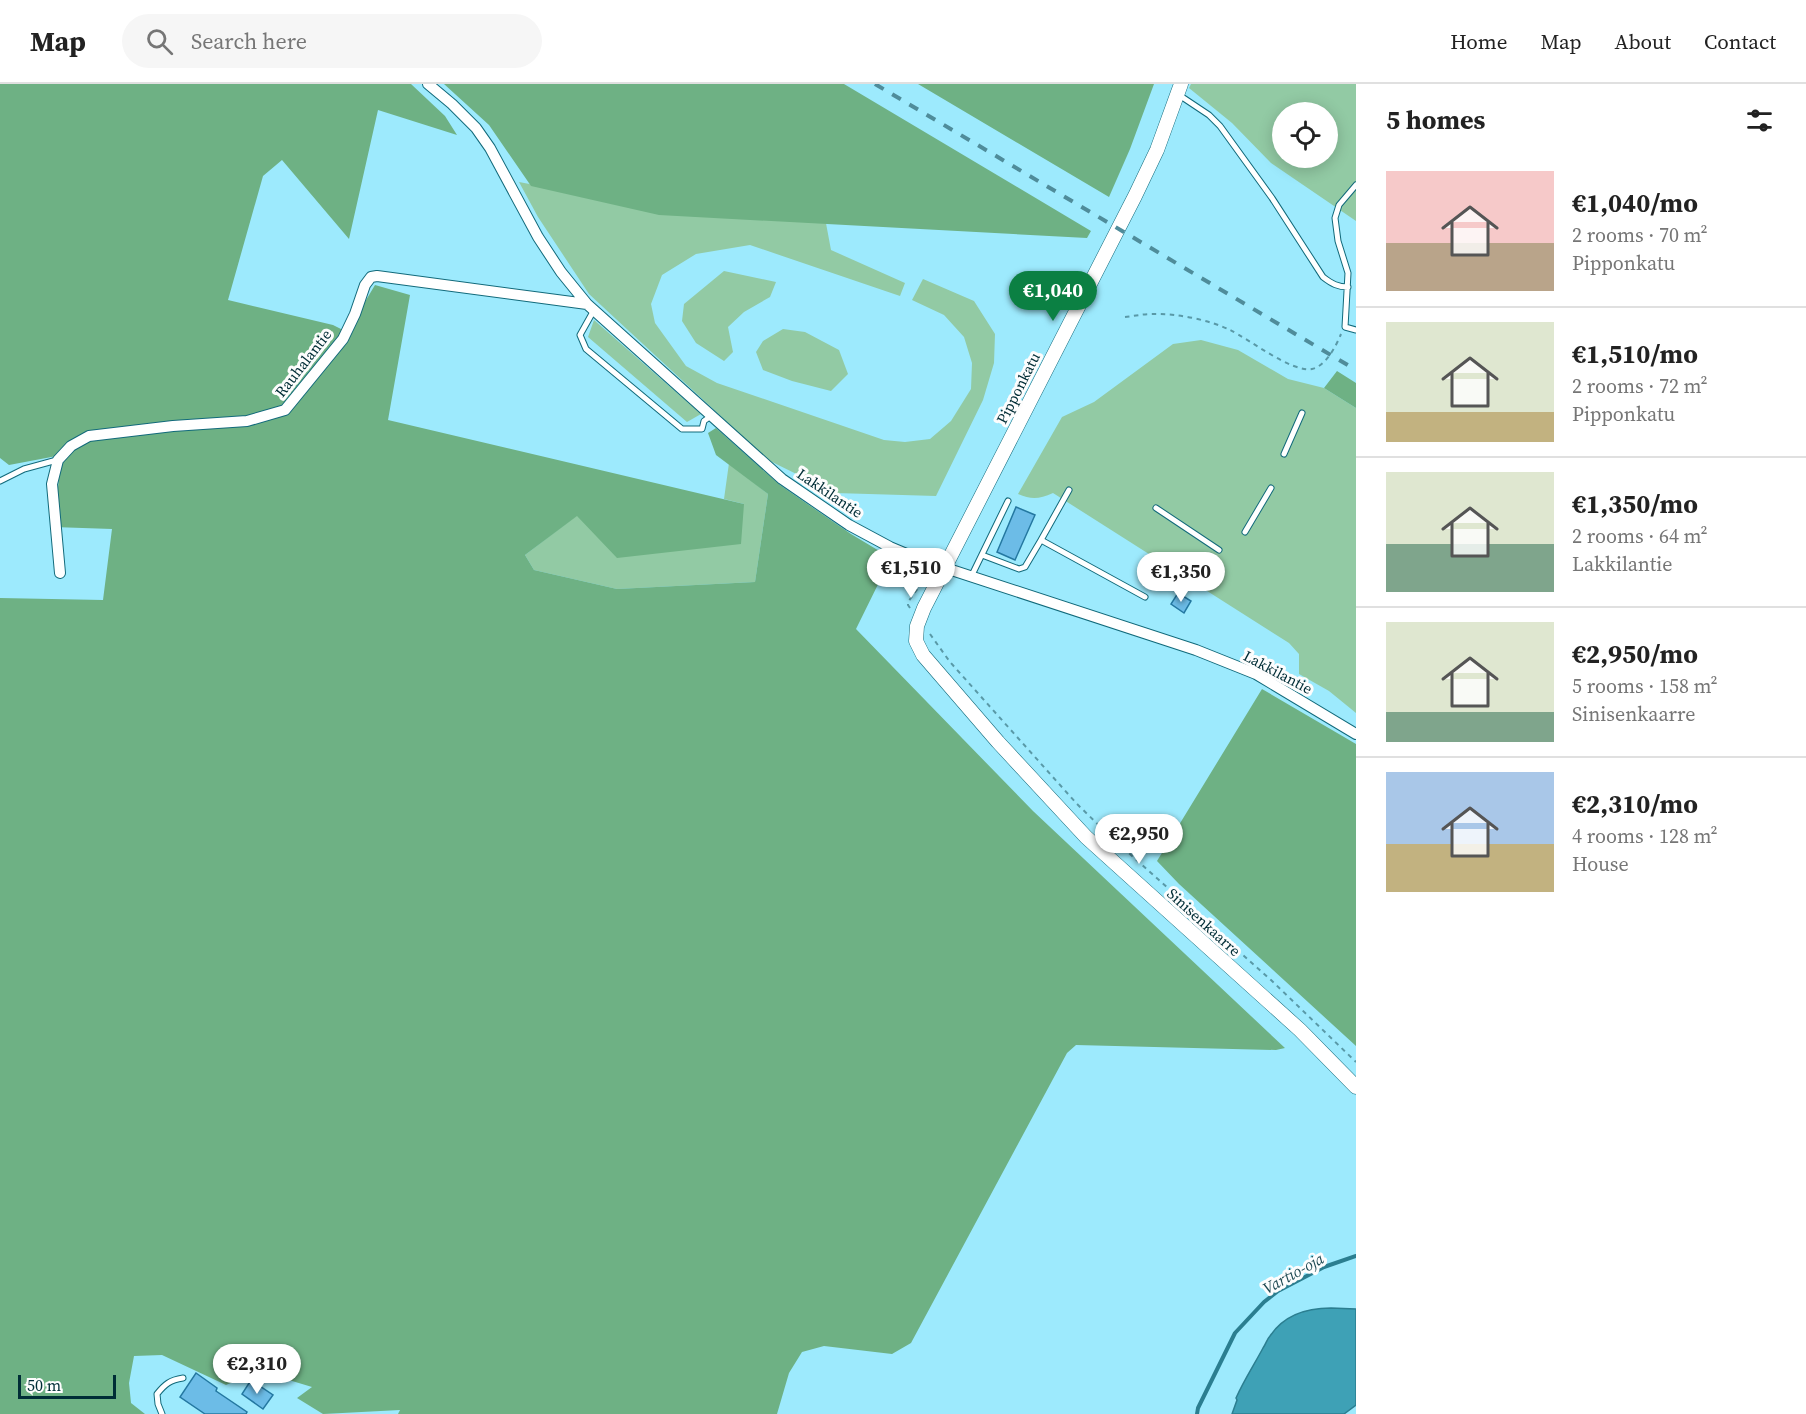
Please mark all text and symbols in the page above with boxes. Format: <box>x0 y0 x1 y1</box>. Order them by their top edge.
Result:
search box <box>122 14 542 68</box>
text: Map <box>30 22 86 60</box>
icon: search <box>143 25 176 58</box>
text: Search here <box>191 26 307 56</box>
text: Home <box>1450 27 1508 56</box>
text: Map <box>1541 27 1582 56</box>
text: About <box>1615 27 1671 56</box>
text: Contact <box>1704 27 1776 56</box>
map controls <box>1272 102 1338 168</box>
button: locate <box>1272 102 1338 168</box>
text: 5 homes <box>1386 102 1485 138</box>
icon: filters <box>1743 104 1776 137</box>
text: €1,040/mo <box>1572 185 1698 221</box>
icon: home <box>1434 195 1506 267</box>
text: 2 rooms · 70 m² <box>1572 221 1708 249</box>
text: Pipponkatu <box>1572 249 1675 277</box>
pin: €1,040 <box>1004 271 1102 322</box>
text: €1,040 <box>1023 276 1083 304</box>
street label: Rauhalantie <box>270 324 336 401</box>
text: €1,510/mo <box>1572 336 1698 372</box>
icon: home <box>1434 346 1506 418</box>
street label: Pipponkatu <box>991 349 1045 427</box>
text: 2 rooms · 72 m² <box>1572 372 1708 400</box>
text: Pipponkatu <box>1572 400 1675 428</box>
street label: Lakkilantie <box>793 463 867 523</box>
text: €1,350/mo <box>1572 486 1698 522</box>
icon: home <box>1434 496 1506 568</box>
text: 2 rooms · 64 m² <box>1572 522 1708 550</box>
pin: €1,510 <box>862 548 960 599</box>
text: Lakkilantie <box>1572 550 1672 578</box>
pin: €1,350 <box>1132 552 1230 603</box>
text: €1,510 <box>881 553 941 581</box>
text: €1,350 <box>1151 557 1211 585</box>
text: €2,950/mo <box>1572 636 1698 672</box>
street label: Lakkilantie <box>1240 645 1316 699</box>
icon: home <box>1434 646 1506 718</box>
text: 5 rooms · 158 m² <box>1572 672 1718 700</box>
text: Sinisenkaarre <box>1572 700 1695 728</box>
text: €2,310/mo <box>1572 786 1698 822</box>
icon: home <box>1434 796 1506 868</box>
pin: €2,950 <box>1090 814 1188 865</box>
text: €2,950 <box>1109 819 1169 847</box>
text: 4 rooms · 128 m² <box>1572 822 1718 850</box>
text: House <box>1572 850 1629 878</box>
street label: Sinisenkaarre <box>1163 883 1246 961</box>
water label: Vartio-oja <box>1258 1247 1328 1299</box>
pin: €2,310 <box>208 1344 306 1395</box>
text: €2,310 <box>227 1349 287 1377</box>
scale bar <box>18 1372 116 1400</box>
text: 50 m <box>27 1374 61 1396</box>

